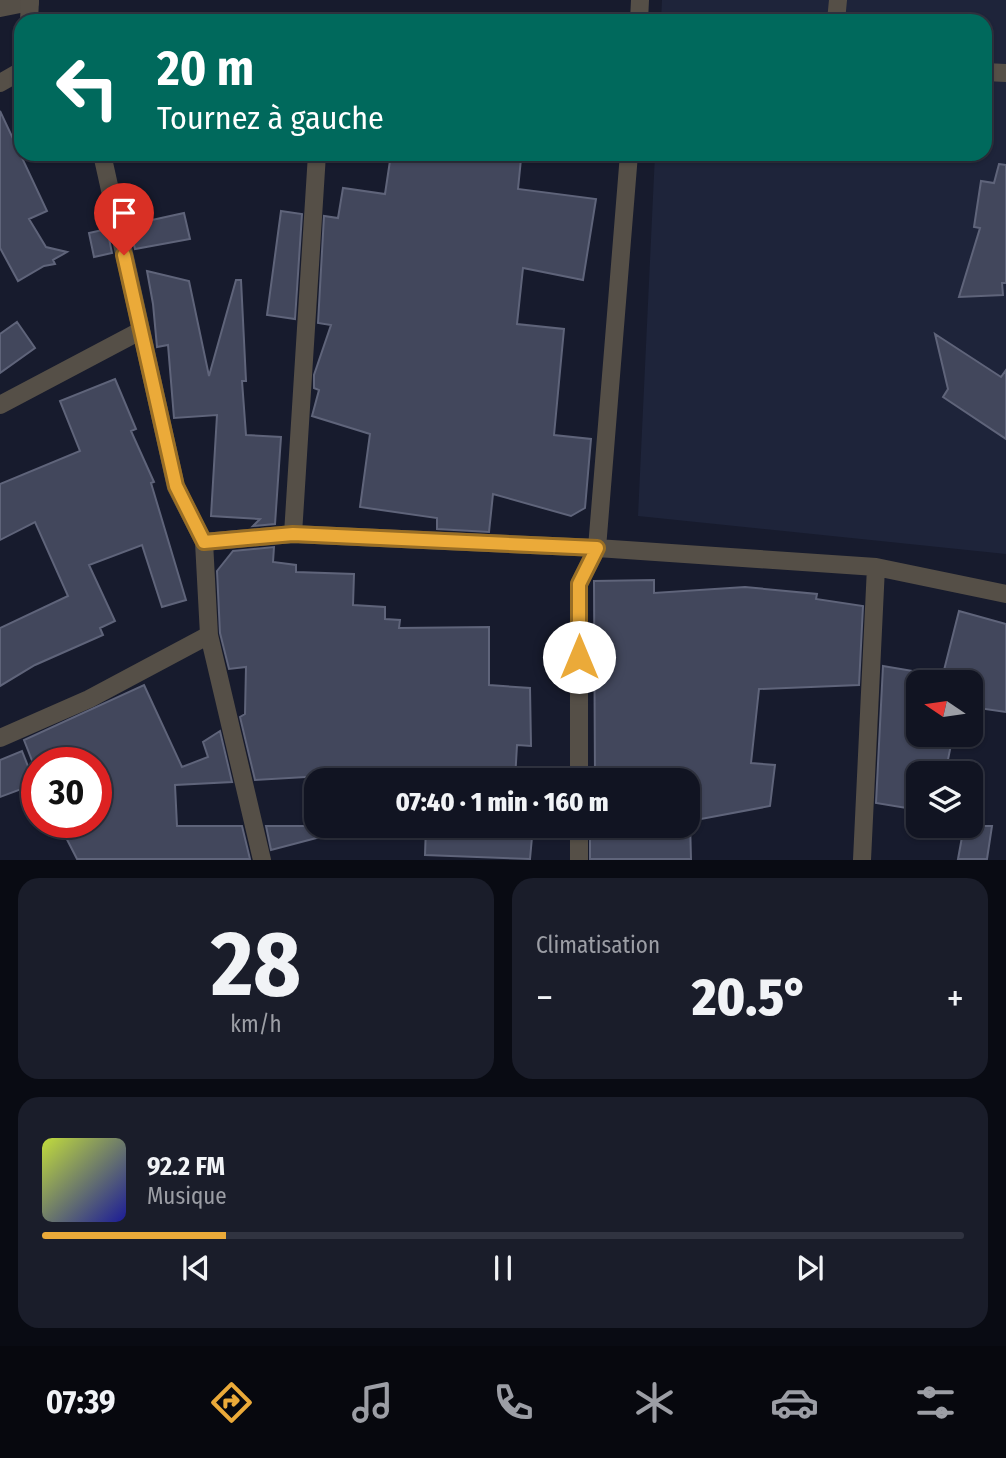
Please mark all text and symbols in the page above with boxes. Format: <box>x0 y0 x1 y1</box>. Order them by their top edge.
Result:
text: 20 m <box>157 39 254 98</box>
icon: left <box>42 42 133 133</box>
text: Tournez à gauche <box>157 99 384 137</box>
pin <box>94 183 154 255</box>
icon: arrive <box>105 194 143 232</box>
position arrow <box>542 620 616 694</box>
north arrow <box>906 670 984 747</box>
map controls <box>906 670 983 838</box>
speed limit sign: 30 <box>21 747 112 838</box>
button: layers <box>906 761 983 838</box>
text: 07:40 · 1 min · 160 m <box>396 787 609 818</box>
text: 28 <box>211 910 301 1019</box>
text: Climatisation <box>536 931 660 959</box>
text: 20.5° <box>692 966 808 1029</box>
text: − <box>536 975 553 1021</box>
text: + <box>947 975 964 1021</box>
text: km/h <box>230 1010 282 1038</box>
text: 92.2 FM <box>147 1151 225 1182</box>
text: Musique <box>147 1182 227 1210</box>
icon: previous <box>177 1249 215 1287</box>
icon: pause <box>484 1249 522 1287</box>
icon: next <box>791 1249 829 1287</box>
icon: directions <box>207 1378 256 1427</box>
icon: music <box>348 1378 397 1427</box>
icon: phone <box>489 1378 538 1427</box>
icon: climate <box>630 1378 679 1427</box>
icon: car <box>770 1378 819 1427</box>
icon: filters <box>911 1378 960 1427</box>
text: 07:39 <box>46 1383 116 1421</box>

